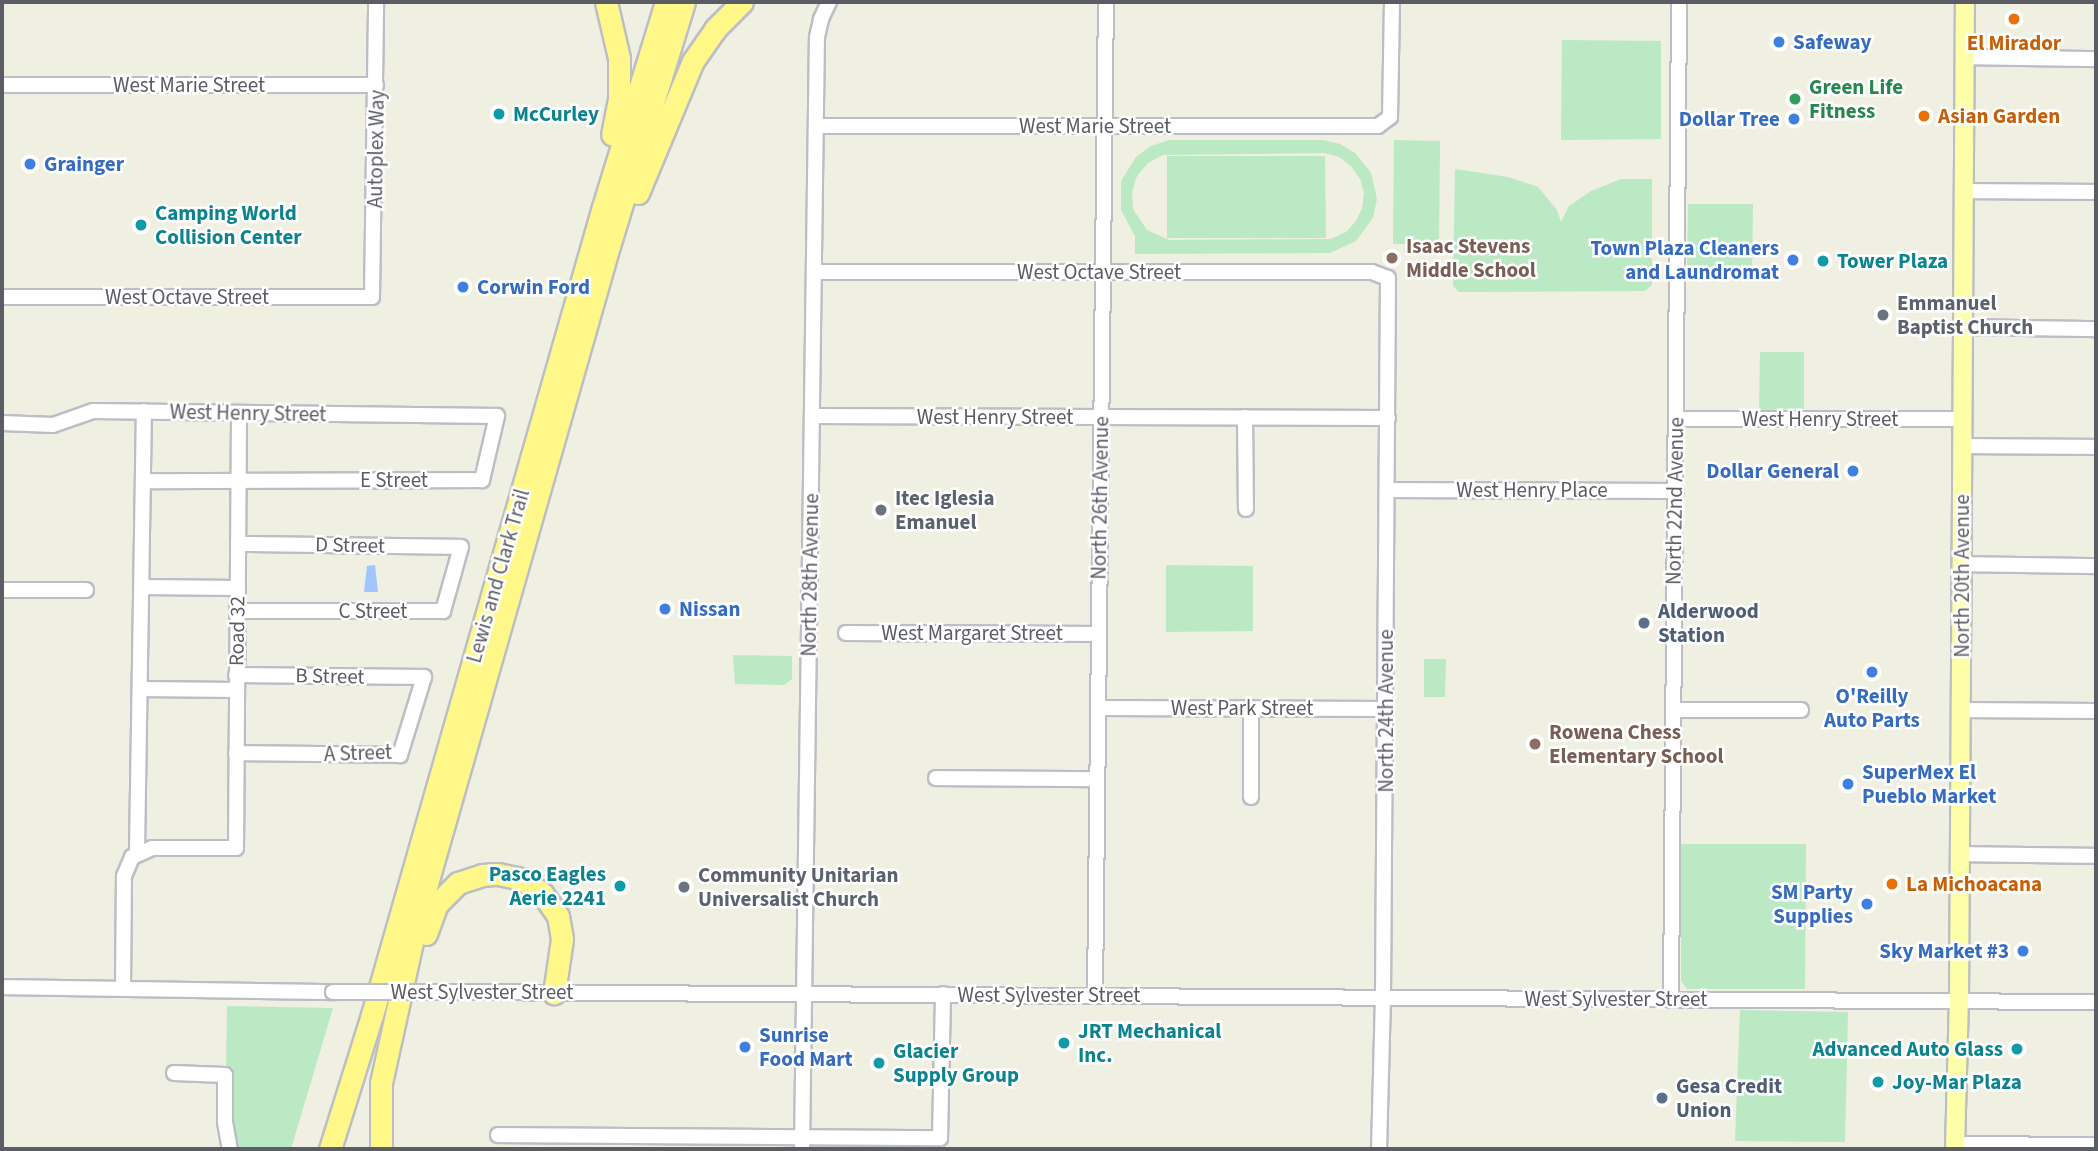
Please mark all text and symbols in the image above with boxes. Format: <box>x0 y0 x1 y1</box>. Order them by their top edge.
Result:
marker: El Mirador <box>2006 11 2022 27</box>
place label: Safeway <box>1793 29 1872 55</box>
place label: El Mirador <box>1967 30 2061 56</box>
marker: Safeway <box>1771 34 1787 50</box>
street label: West Marie Street <box>113 72 265 98</box>
place label: Green Life Fitness <box>1809 74 1903 124</box>
street label: Autoplex Way <box>362 90 390 208</box>
marker: Green Life Fitness <box>1787 91 1803 107</box>
place label: McCurley <box>513 101 599 127</box>
place label: Asian Garden <box>1938 103 2060 129</box>
marker: McCurley <box>491 106 507 122</box>
place label: Dollar Tree <box>1679 106 1780 132</box>
marker: Asian Garden <box>1916 108 1932 124</box>
marker: Dollar Tree <box>1786 111 1802 127</box>
street label: West Marie Street <box>1019 113 1171 139</box>
place label: Grainger <box>44 151 124 177</box>
marker: Grainger <box>22 156 38 172</box>
place label: Camping World Collision Center <box>155 200 302 250</box>
marker: Camping World Collision Center <box>133 217 149 233</box>
place label: Isaac Stevens Middle School <box>1406 233 1536 283</box>
place label: Town Plaza Cleaners and Laundromat <box>1590 235 1779 285</box>
place label: Tower Plaza <box>1837 248 1948 274</box>
marker: Isaac Stevens Middle School <box>1384 250 1400 266</box>
marker: Town Plaza Cleaners and Laundromat <box>1785 252 1801 268</box>
marker: Tower Plaza <box>1815 253 1831 269</box>
street label: West Octave Street <box>1017 259 1181 285</box>
place label: Corwin Ford <box>477 274 590 300</box>
marker: Corwin Ford <box>455 279 471 295</box>
street label: West Octave Street <box>105 284 269 310</box>
place label: Emmanuel Baptist Church <box>1897 290 2033 340</box>
marker: Emmanuel Baptist Church <box>1875 307 1891 323</box>
street label: West Henry Street <box>169 399 327 427</box>
street label: West Henry Street <box>917 404 1073 430</box>
street label: West Henry Street <box>1742 406 1898 432</box>
street label: North 26th Avenue <box>1086 416 1114 580</box>
street label: North 22nd Avenue <box>1661 417 1689 585</box>
place label: Dollar General <box>1706 458 1839 484</box>
marker: Dollar General <box>1845 463 1861 479</box>
street label: E Street <box>360 467 428 493</box>
street label: West Henry Place <box>1456 477 1608 503</box>
place label: Itec Iglesia Emanuel <box>895 485 994 535</box>
street label: Lewis and Clark Trail <box>461 486 535 666</box>
street label: North 28th Avenue <box>796 493 824 657</box>
street label: North 20th Avenue <box>1949 494 1975 658</box>
marker: Itec Iglesia Emanuel <box>873 502 889 518</box>
street label: D Street <box>315 532 385 558</box>
street label: Road 32 <box>224 596 250 666</box>
place label: Nissan <box>679 596 740 622</box>
street label: C Street <box>339 598 407 624</box>
place label: Alderwood Station <box>1658 598 1759 648</box>
marker: Nissan <box>657 601 673 617</box>
marker: Alderwood Station <box>1636 615 1652 631</box>
street label: West Margaret Street <box>881 620 1063 646</box>
street label: North 24th Avenue <box>1373 629 1399 793</box>
street label: B Street <box>295 663 365 689</box>
marker: O'Reilly Auto Parts <box>1864 664 1880 680</box>
place label: O'Reilly Auto Parts <box>1824 683 1920 733</box>
street label: West Park Street <box>1171 695 1313 721</box>
place label: Rowena Chess Elementary School <box>1549 719 1723 769</box>
marker: Rowena Chess Elementary School <box>1527 736 1543 752</box>
street label: A Street <box>323 739 393 767</box>
place label: SuperMex El Pueblo Market <box>1862 759 1996 809</box>
marker: SuperMex El Pueblo Market <box>1840 776 1856 792</box>
place label: Pasco Eagles Aerie 2241 <box>489 861 606 911</box>
place label: Community Unitarian Universalist Church <box>698 862 898 912</box>
place label: La Michoacana <box>1906 871 2042 897</box>
marker: La Michoacana <box>1884 876 1900 892</box>
marker: Pasco Eagles Aerie 2241 <box>612 878 628 894</box>
marker: Community Unitarian Universalist Church <box>676 879 692 895</box>
place label: SM Party Supplies <box>1771 879 1853 929</box>
marker: SM Party Supplies <box>1859 896 1875 912</box>
place label: Sky Market #3 <box>1879 938 2009 964</box>
marker: Sky Market #3 <box>2015 943 2031 959</box>
street label: West Sylvester Street <box>391 979 573 1005</box>
street label: West Sylvester Street <box>958 982 1140 1008</box>
street label: West Sylvester Street <box>1525 986 1707 1012</box>
place label: JRT Mechanical Inc. <box>1078 1018 1221 1068</box>
place label: Sunrise Food Mart <box>759 1022 853 1072</box>
marker: JRT Mechanical Inc. <box>1056 1035 1072 1051</box>
place label: Advanced Auto Glass <box>1812 1036 2003 1062</box>
place label: Glacier Supply Group <box>893 1038 1019 1088</box>
marker: Sunrise Food Mart <box>737 1039 753 1055</box>
marker: Advanced Auto Glass <box>2009 1041 2025 1057</box>
marker: Glacier Supply Group <box>871 1055 887 1071</box>
place label: Joy-Mar Plaza <box>1892 1069 2022 1095</box>
place label: Gesa Credit Union <box>1676 1073 1782 1123</box>
marker: Joy-Mar Plaza <box>1870 1074 1886 1090</box>
marker: Gesa Credit Union <box>1654 1090 1670 1106</box>

